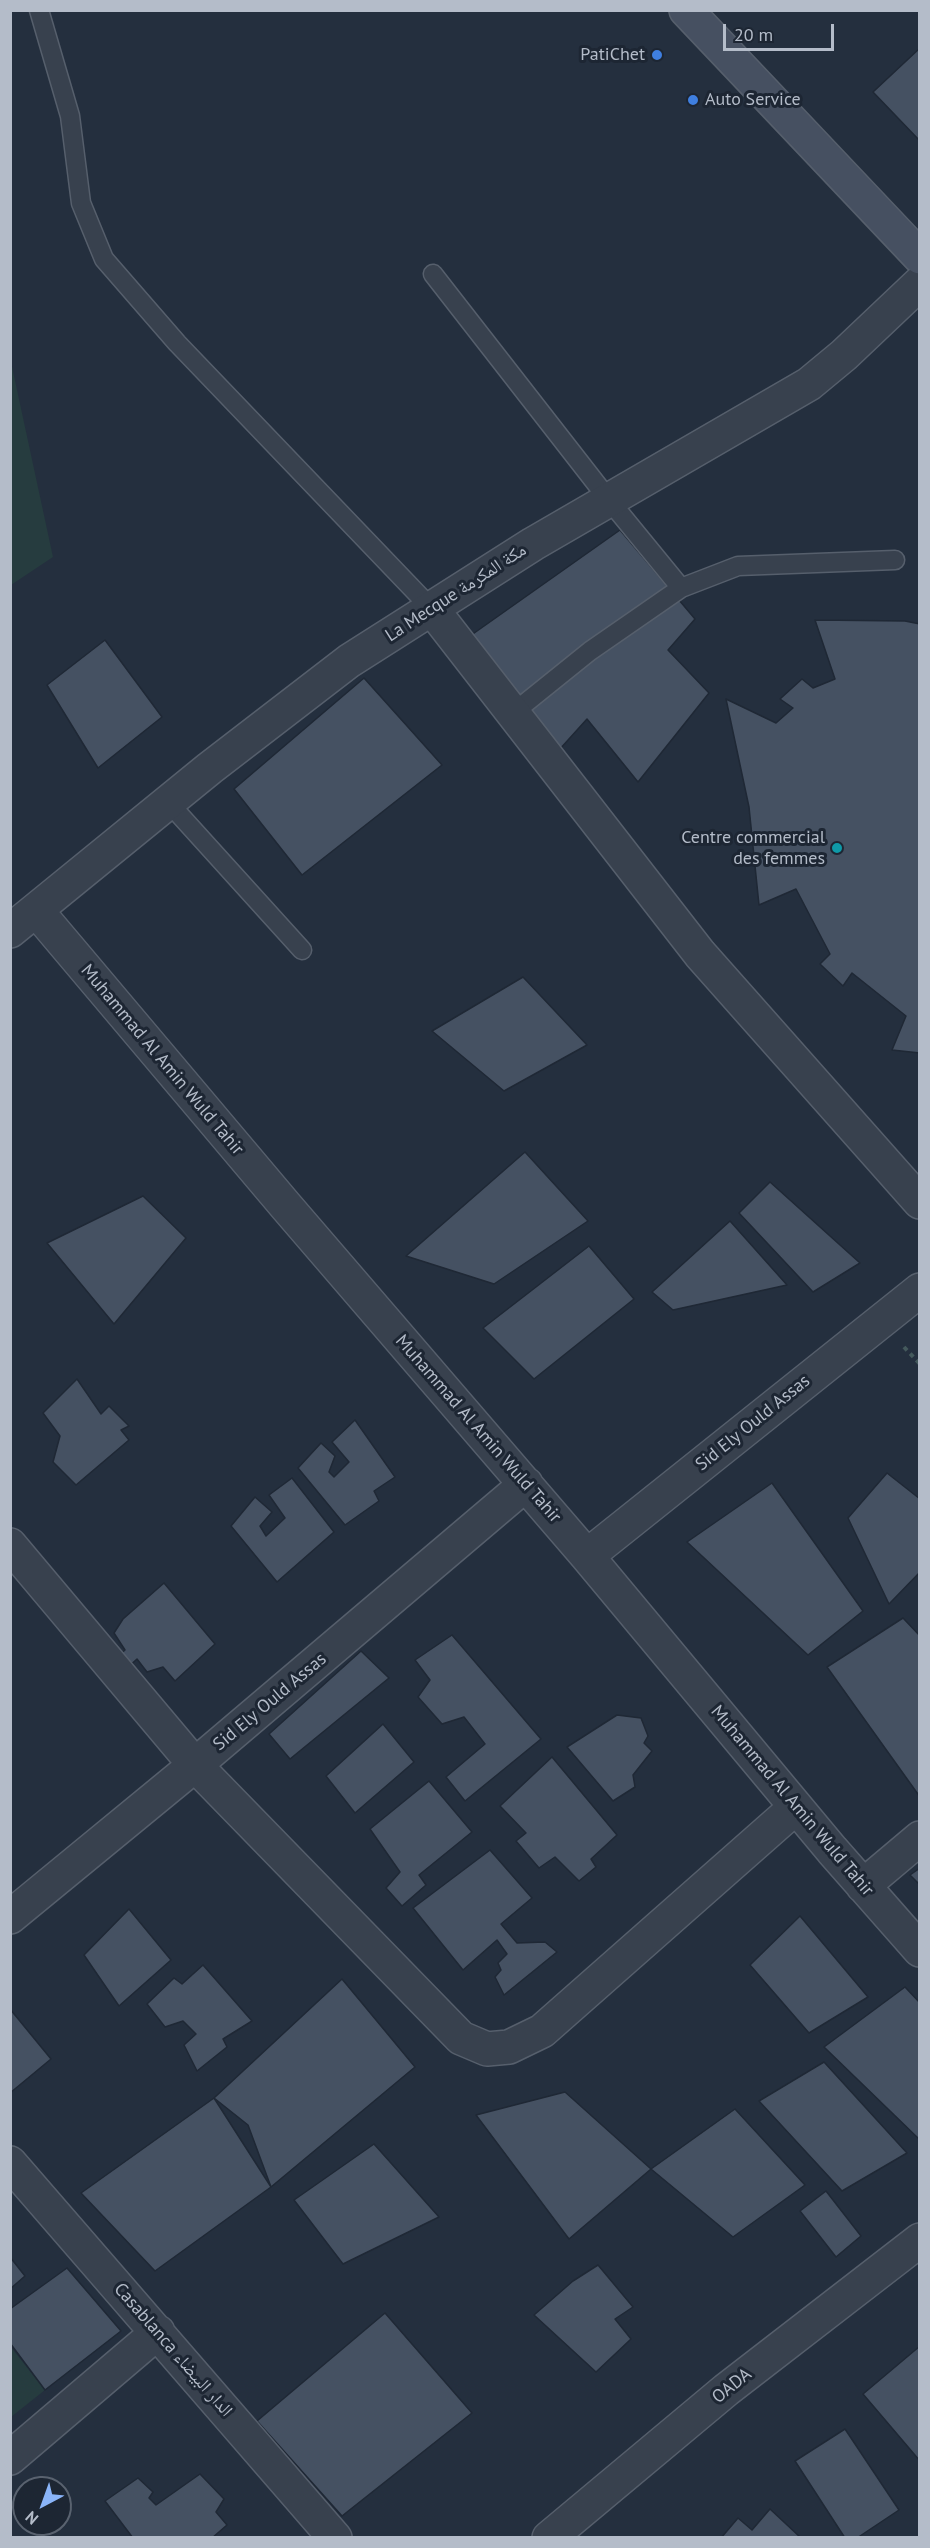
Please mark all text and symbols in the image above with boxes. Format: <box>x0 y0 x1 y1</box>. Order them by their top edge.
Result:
scale bar <box>726 12 837 50</box>
text: 20 m <box>734 23 773 46</box>
place label: PatiChet <box>580 44 645 66</box>
marker: PatiChet <box>650 48 664 62</box>
place label: Auto Service <box>705 89 801 111</box>
marker: Auto Service <box>686 93 700 107</box>
street label: La Mecque مكة المكرمة <box>381 539 531 647</box>
place label: Centre commercial des femmes <box>681 827 825 870</box>
marker: Centre commercial des femmes <box>830 841 844 855</box>
street label: Muhammad Al Amin Wuld Tahir <box>76 960 248 1160</box>
street label: Muhammad Al Amin Wuld Tahir <box>390 1331 566 1527</box>
street label: Sid Ely Ould Assas <box>691 1370 815 1476</box>
street label: Sid Ely Ould Assas <box>209 1648 331 1756</box>
street label: Muhammad Al Amin Wuld Tahir <box>706 1701 878 1901</box>
street label: Casablanca الدار البيضاء <box>109 2279 237 2421</box>
street label: OADA <box>708 2364 756 2408</box>
north arrow <box>12 2476 72 2536</box>
text: N <box>21 2507 42 2529</box>

